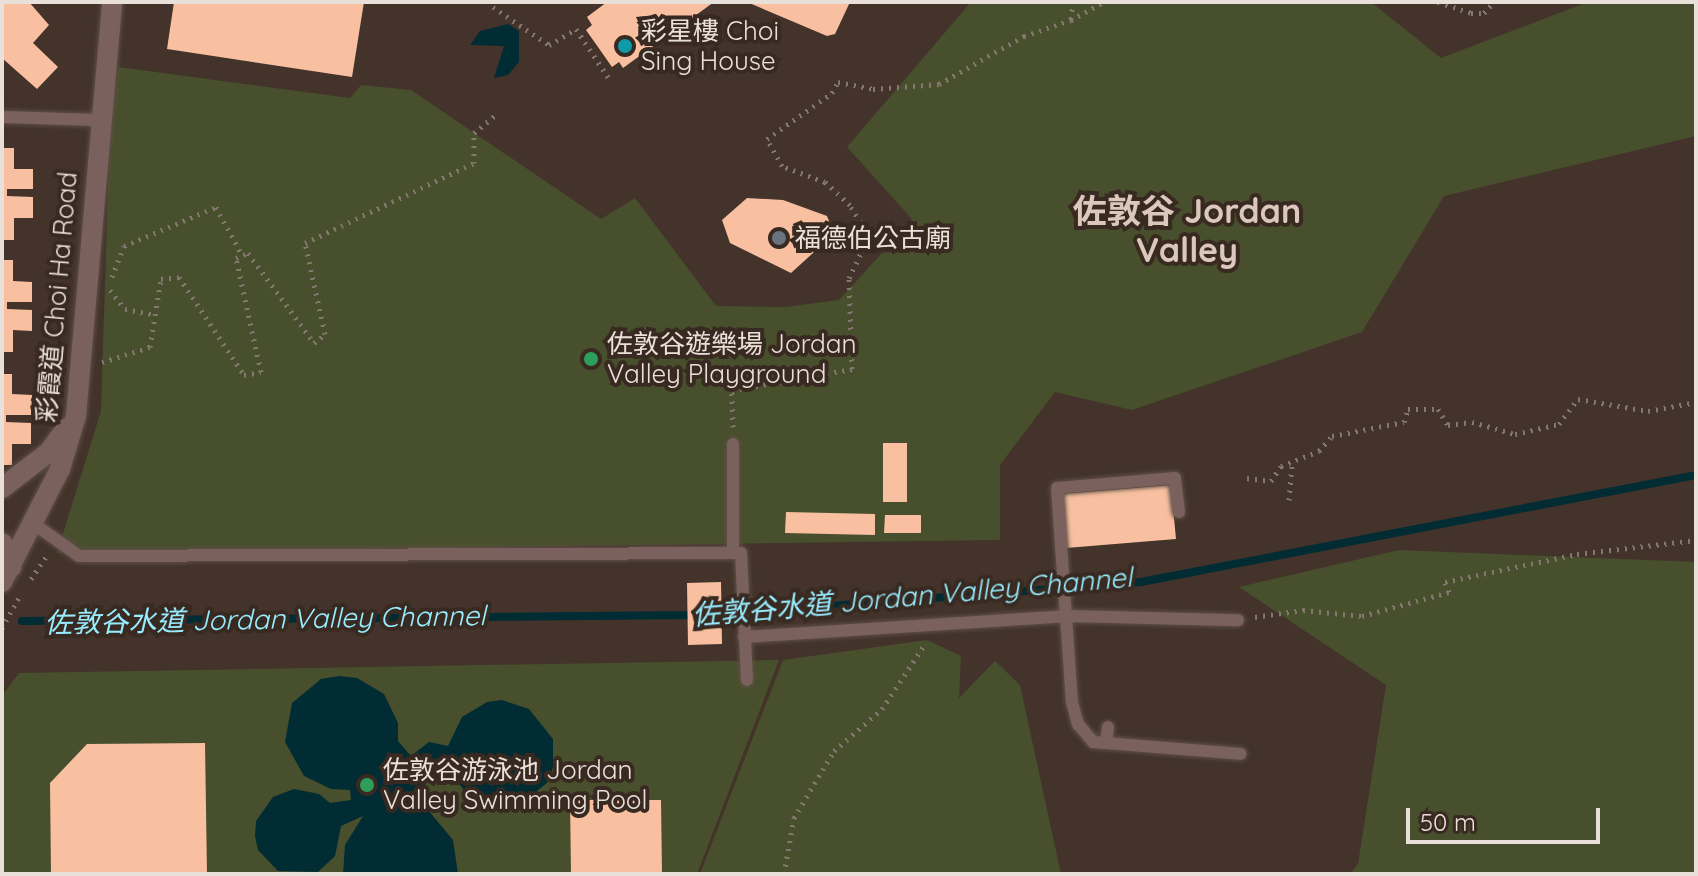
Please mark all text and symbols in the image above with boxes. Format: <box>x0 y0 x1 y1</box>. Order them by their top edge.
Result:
place label: 彩星樓 Choi Sing House <box>641 15 779 76</box>
marker: 彩星樓 Choi Sing House <box>616 37 634 55</box>
street label: 彩霞道 Choi Ha Road <box>31 170 83 424</box>
district label: 佐敦谷 Jordan Valley <box>1073 190 1301 270</box>
place label: 福德伯公古廟 <box>795 222 951 254</box>
marker: 福德伯公古廟 <box>770 229 788 247</box>
place label: 佐敦谷遊樂場 Jordan Valley Playground <box>607 328 857 390</box>
marker: 佐敦谷遊樂場 Jordan Valley Playground <box>582 350 600 368</box>
water label: 佐敦谷水道 Jordan Valley Channel <box>691 560 1133 632</box>
water label: 佐敦谷水道 Jordan Valley Channel <box>44 598 486 640</box>
place label: 佐敦谷游泳池 Jordan Valley Swimming Pool <box>383 754 648 816</box>
marker: 佐敦谷游泳池 Jordan Valley Swimming Pool <box>358 776 376 794</box>
scale bar <box>1410 792 1604 842</box>
text: 50 m <box>1420 807 1476 837</box>

